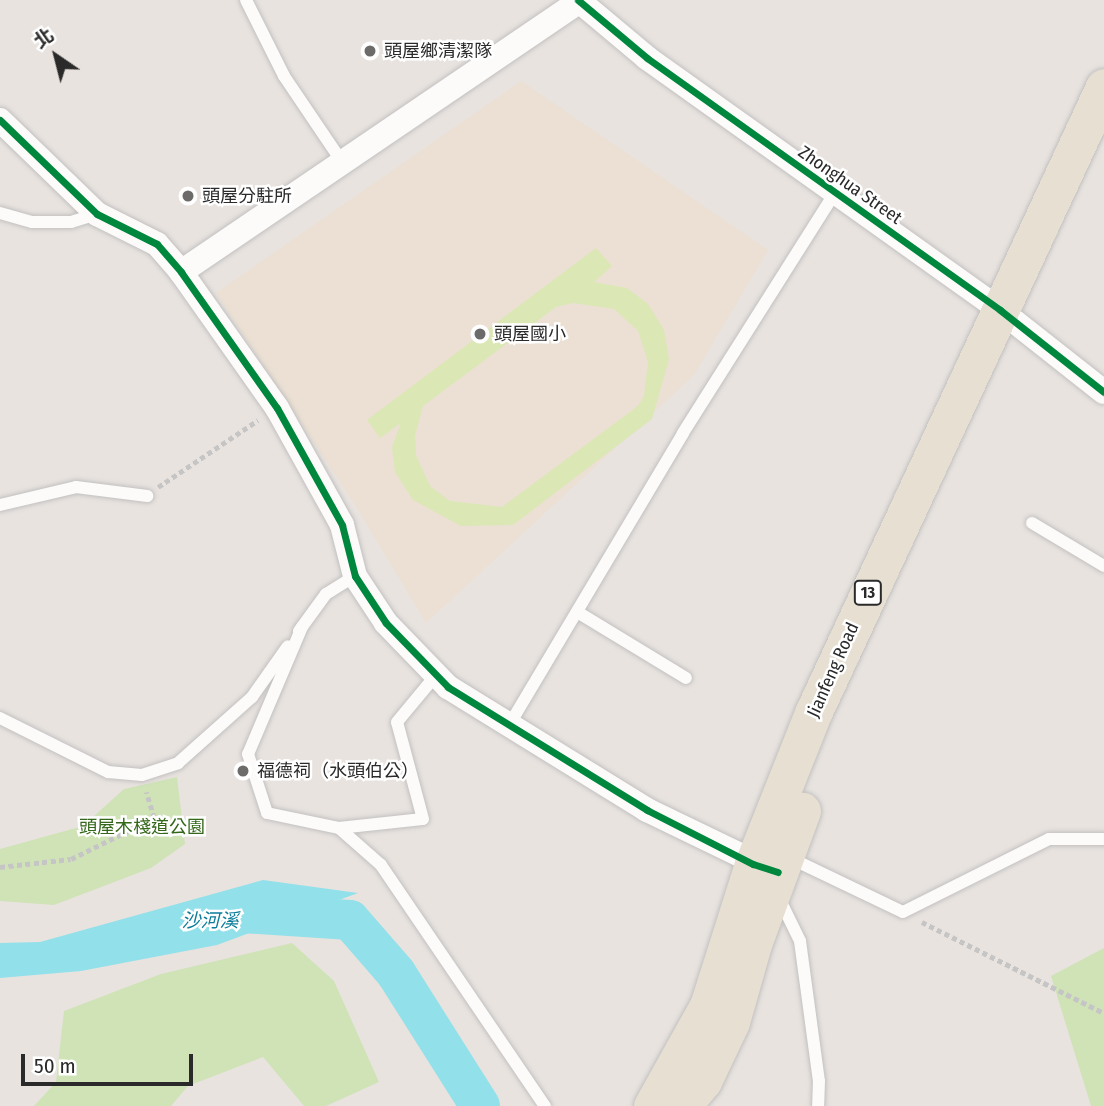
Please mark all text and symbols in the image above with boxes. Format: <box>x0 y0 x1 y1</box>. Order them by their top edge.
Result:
north arrow <box>21 21 91 91</box>
text: 北 <box>29 24 58 53</box>
place label: 頭屋鄉清潔隊 <box>384 40 492 62</box>
marker: 頭屋鄉清潔隊 <box>362 43 378 59</box>
street label: Zhonghua Street <box>794 141 906 229</box>
place label: 頭屋分駐所 <box>202 185 292 207</box>
marker: 頭屋分駐所 <box>180 188 196 204</box>
place label: 頭屋國小 <box>494 323 566 345</box>
marker: 頭屋國小 <box>472 326 488 342</box>
road number: 13 <box>852 580 884 606</box>
street label: Jianfeng Road <box>802 619 864 721</box>
place label: 福德祠（水頭伯公） <box>257 760 419 782</box>
marker: 福德祠（水頭伯公） <box>235 763 251 779</box>
park label: 頭屋木棧道公園 <box>79 816 205 838</box>
water label: 沙河溪 <box>182 910 238 932</box>
scale bar <box>24 1040 196 1084</box>
text: 50 m <box>34 1053 76 1079</box>

